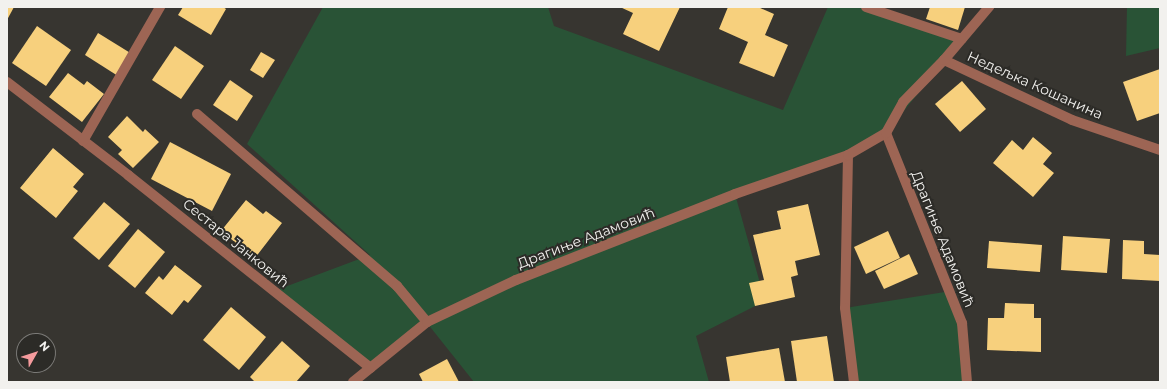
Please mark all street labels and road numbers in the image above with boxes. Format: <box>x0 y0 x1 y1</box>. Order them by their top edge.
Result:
street label: Недељка Кошанина <box>965 48 1105 122</box>
street label: Драгиње Адамовић <box>908 168 978 310</box>
street label: Сестара Јанковић <box>180 195 292 291</box>
street label: Драгиње Адамовић <box>515 204 657 272</box>

